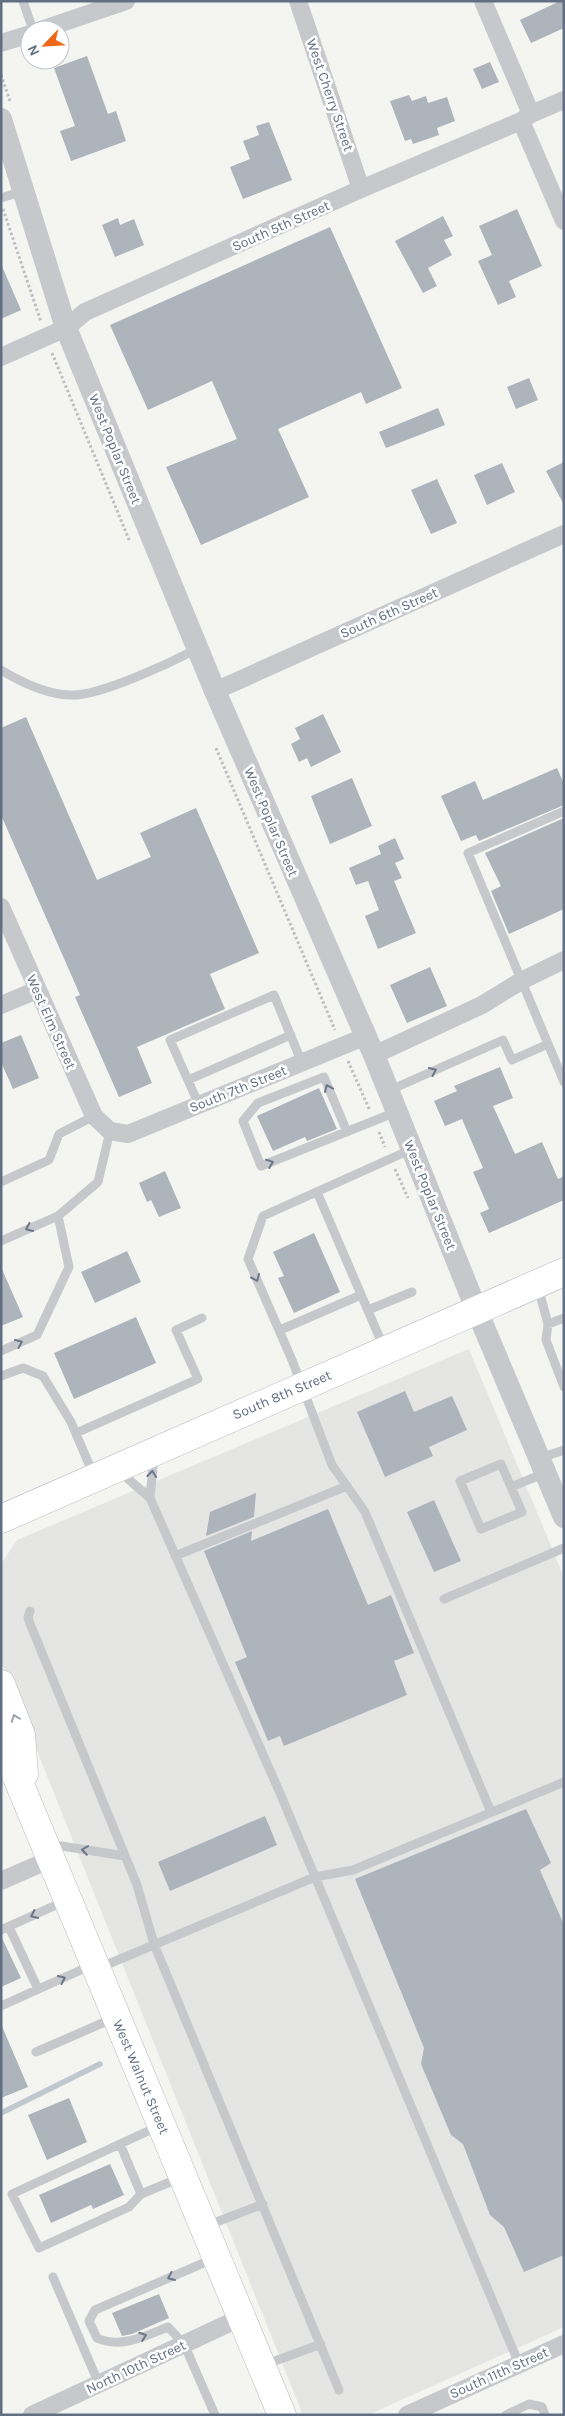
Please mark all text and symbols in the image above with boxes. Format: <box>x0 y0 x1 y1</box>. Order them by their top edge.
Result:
north arrow <box>20 20 70 70</box>
street label: West Cherry Street <box>303 37 357 153</box>
text: N <box>24 42 43 58</box>
street label: South 5th Street <box>230 197 332 255</box>
street label: West Poplar Street <box>85 391 145 507</box>
street label: South 6th Street <box>338 584 440 642</box>
street label: West Poplar Street <box>240 765 302 879</box>
street label: West Elm Street <box>23 972 79 1072</box>
street label: South 7th Street <box>187 1062 289 1116</box>
one-way arrow <box>428 1067 437 1078</box>
one-way arrow <box>323 1084 333 1092</box>
street label: West Poplar Street <box>400 1137 460 1253</box>
one-way arrow <box>265 1158 274 1169</box>
one-way arrow <box>25 1222 34 1233</box>
one-way arrow <box>250 1273 261 1282</box>
one-way arrow <box>14 1339 23 1349</box>
street label: South 8th Street <box>230 1367 334 1423</box>
one-way arrow <box>146 1470 157 1478</box>
one-way arrow <box>10 1715 20 1723</box>
one-way arrow <box>80 1845 89 1855</box>
one-way arrow <box>31 1909 40 1919</box>
one-way arrow <box>57 1974 66 1985</box>
street label: West Walnut Street <box>109 2017 173 2137</box>
one-way arrow <box>167 2270 176 2281</box>
one-way arrow <box>138 2332 147 2342</box>
street label: North 10th Street <box>84 2337 188 2397</box>
street label: South 11th Street <box>447 2344 551 2402</box>

